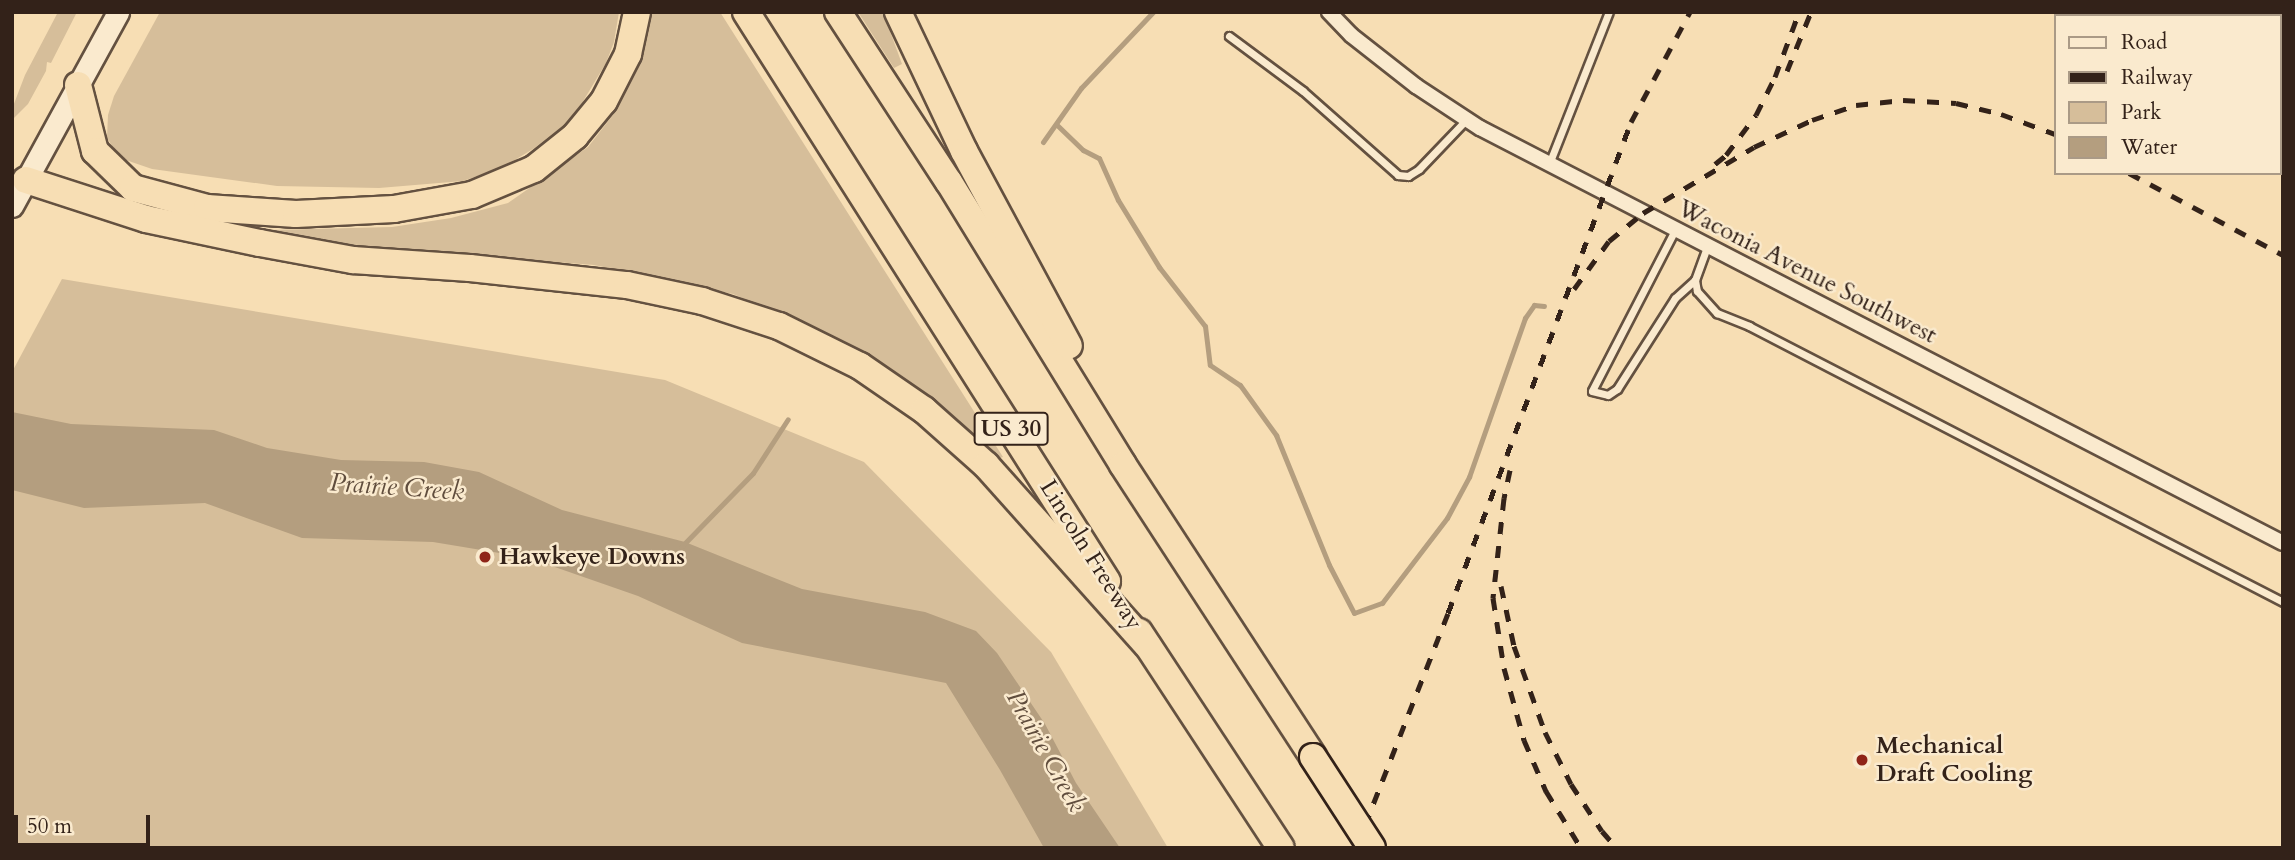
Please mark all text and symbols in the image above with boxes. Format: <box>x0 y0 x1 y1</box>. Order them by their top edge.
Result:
legend <box>2054 14 2281 175</box>
text: Road <box>2121 28 2167 57</box>
text: Railway <box>2121 63 2193 92</box>
text: Park <box>2121 98 2161 127</box>
text: Water <box>2121 133 2177 162</box>
street label: Waconia Avenue Southwest <box>1673 194 1941 350</box>
road number: US 30 <box>972 410 1050 448</box>
water label: Prairie Creek <box>329 467 465 507</box>
street label: Lincoln Freeway <box>1033 475 1149 635</box>
place label: Hawkeye Downs <box>499 543 685 571</box>
marker: Hawkeye Downs <box>477 549 493 565</box>
water label: Prairie Creek <box>1000 684 1092 818</box>
place label: Mechanical Draft Cooling <box>1876 732 2032 788</box>
marker: Mechanical Draft Cooling <box>1854 752 1870 768</box>
scale bar <box>18 800 154 844</box>
text: 50 m <box>27 812 72 841</box>

